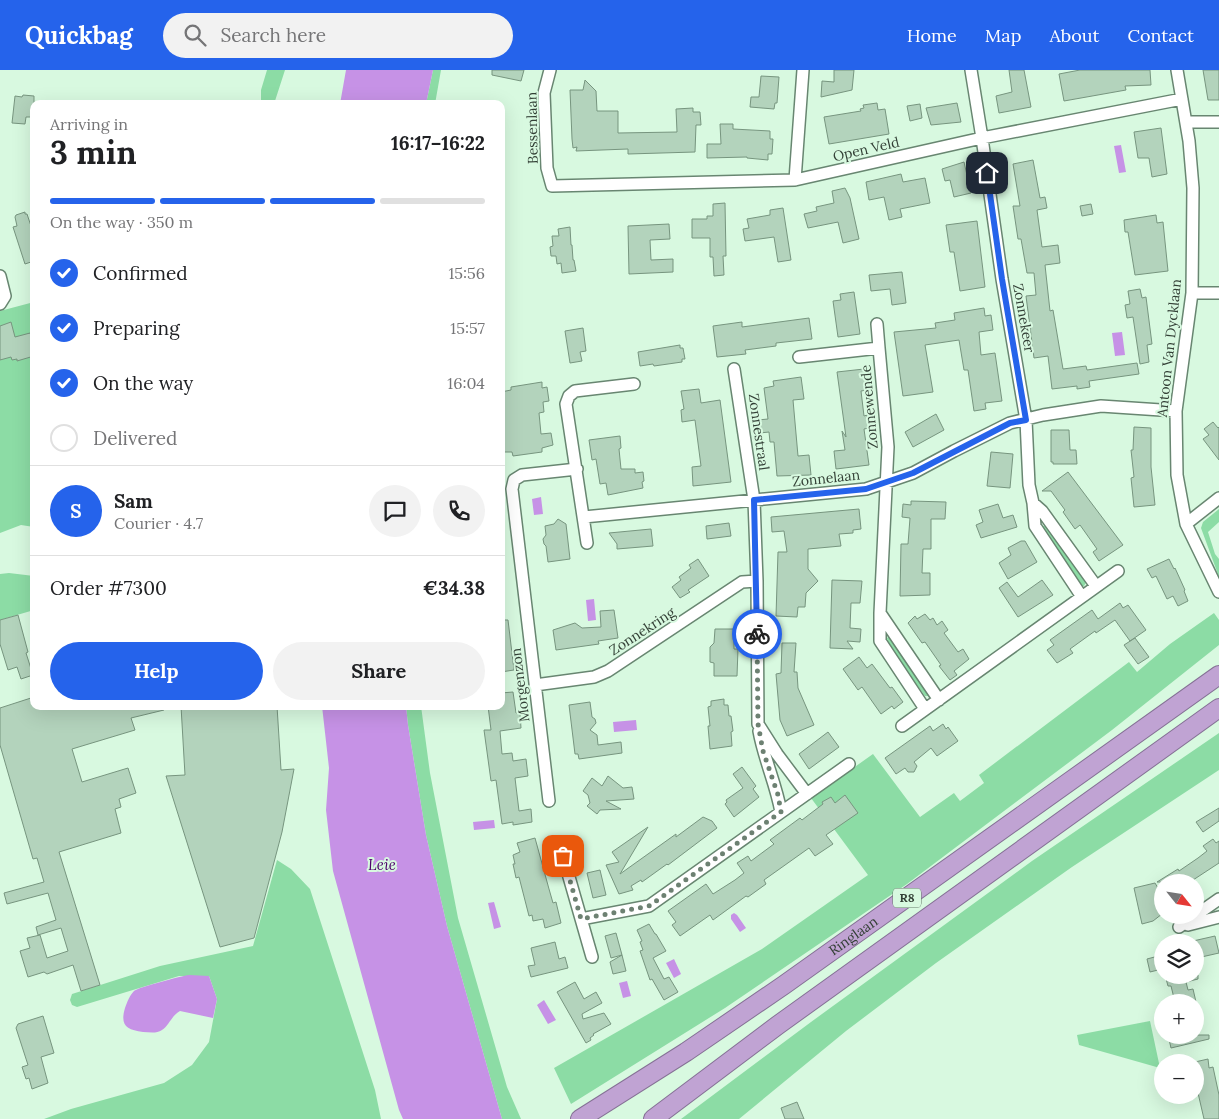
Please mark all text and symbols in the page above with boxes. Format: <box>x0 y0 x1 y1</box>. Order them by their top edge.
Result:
search box <box>163 13 513 58</box>
text: Quickbag <box>25 20 133 51</box>
icon: search <box>181 21 209 49</box>
text: Search here <box>221 23 326 47</box>
text: Home <box>907 24 957 47</box>
text: Map <box>985 24 1021 47</box>
text: About <box>1049 24 1099 47</box>
text: Contact <box>1127 24 1194 47</box>
street label: Bessenlaan <box>522 91 542 164</box>
text: Arriving in <box>50 114 128 134</box>
text: 16:17–16:22 <box>391 131 485 155</box>
text: 3 min <box>50 132 137 173</box>
street label: Open Veld <box>831 133 901 165</box>
pin <box>966 152 1008 194</box>
icon: home <box>973 159 1001 187</box>
text: On the way · 350 m <box>50 212 193 232</box>
icon: check <box>50 259 78 287</box>
text: Confirmed <box>93 261 188 285</box>
text: 15:56 <box>448 263 485 283</box>
street label: Antoon Van Dycklaan <box>1153 278 1185 419</box>
street label: Zonnekeer <box>1009 282 1039 354</box>
icon: check <box>50 314 78 342</box>
text: Preparing <box>93 316 180 340</box>
text: 15:57 <box>450 318 485 338</box>
street label: Zonnewende <box>856 364 882 450</box>
icon: check <box>50 369 78 397</box>
text: On the way <box>93 371 193 395</box>
text: 16:04 <box>447 373 485 393</box>
street label: Zonnestraal <box>745 392 773 472</box>
text: Delivered <box>93 426 177 450</box>
street label: Zonnelaan <box>791 465 861 491</box>
button: chat <box>369 485 421 537</box>
button: phone <box>433 485 485 537</box>
text: Sam <box>114 489 153 513</box>
text: S <box>70 499 82 523</box>
text: Courier · 4.7 <box>114 513 203 533</box>
text: Order #7300 <box>50 576 167 600</box>
text: €34.38 <box>423 576 485 600</box>
street label: Zonnekring <box>606 603 679 659</box>
courier <box>732 609 782 659</box>
icon: bike <box>743 620 771 648</box>
button: Help <box>50 642 263 700</box>
button: Share <box>273 642 485 700</box>
street label: Morgenzon <box>506 646 533 723</box>
pin <box>542 835 584 877</box>
icon: bag <box>549 842 577 870</box>
water label: Leie <box>368 855 396 874</box>
north arrow <box>1154 874 1204 924</box>
map controls <box>1154 874 1204 1104</box>
road number: R8 <box>893 888 921 908</box>
street label: Ringlaan <box>825 912 882 959</box>
button: layers <box>1154 934 1204 984</box>
button: + <box>1154 994 1204 1044</box>
button: − <box>1154 1054 1204 1104</box>

